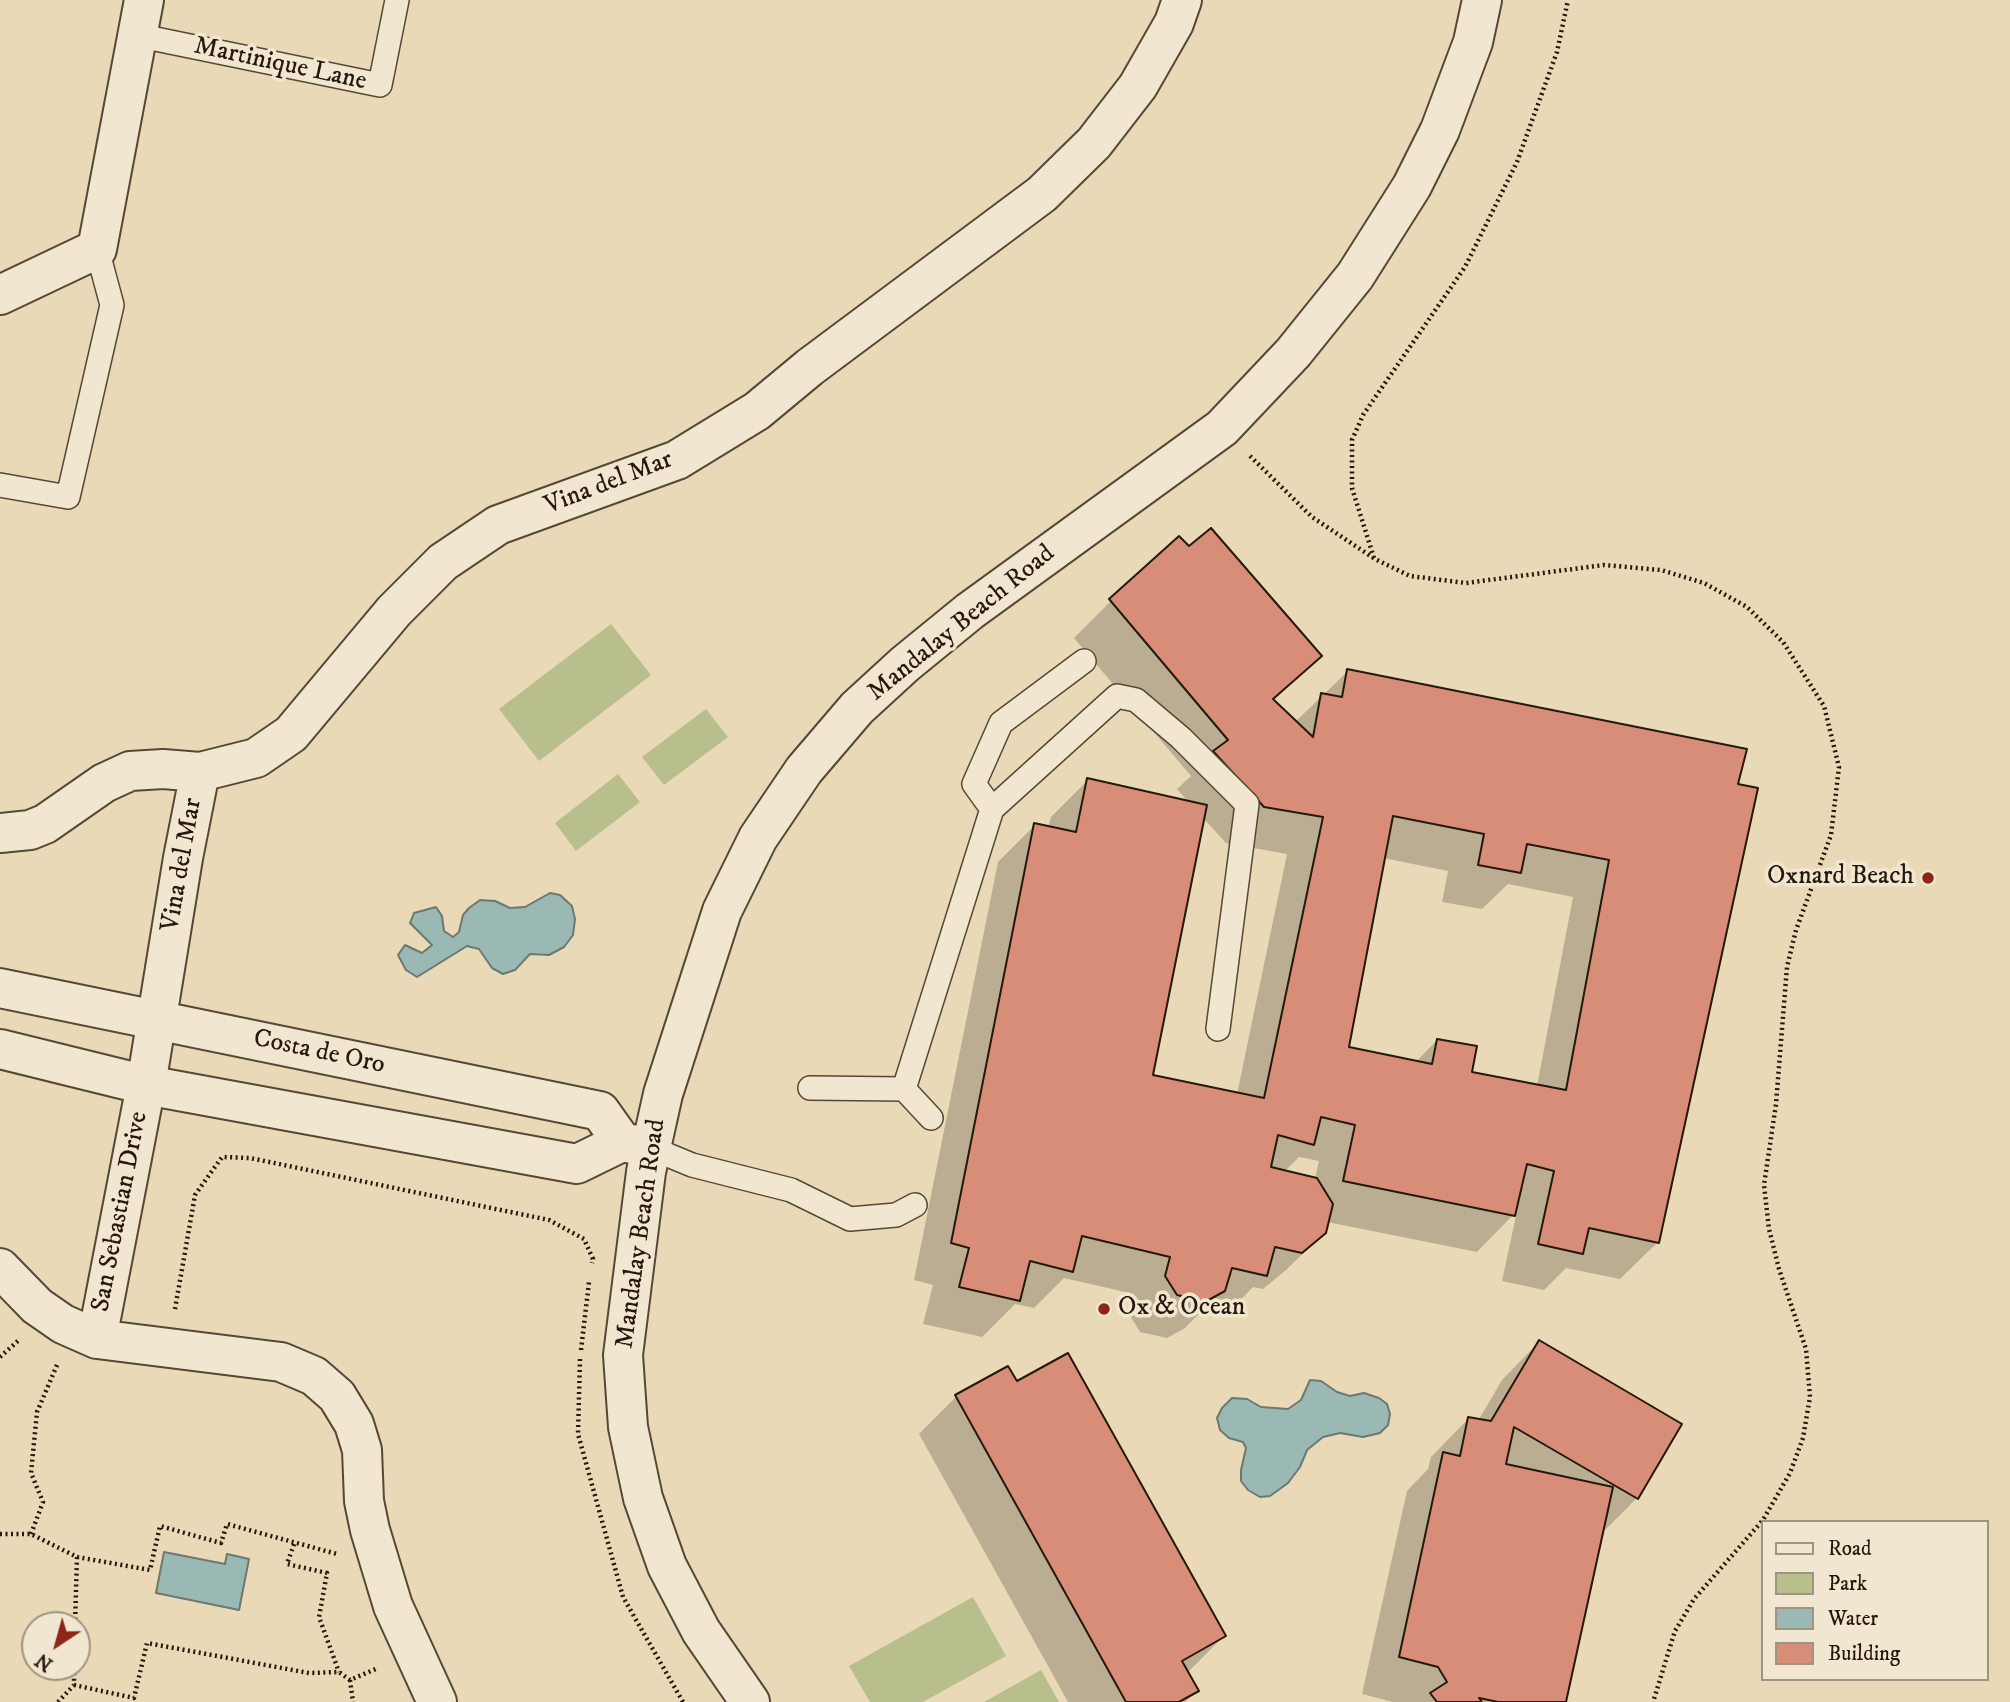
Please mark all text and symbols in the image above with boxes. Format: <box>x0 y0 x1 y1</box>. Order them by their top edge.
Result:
street label: Martinique Lane <box>191 31 369 99</box>
street label: Vina del Mar <box>540 445 678 523</box>
street label: Mandalay Beach Road <box>862 539 1062 709</box>
street label: Vina del Mar <box>156 796 210 934</box>
place label: Oxnard Beach <box>1767 862 1914 894</box>
marker: Oxnard Beach <box>1920 870 1936 886</box>
street label: Costa de Oro <box>250 1024 388 1082</box>
street label: San Sebastian Drive <box>86 1109 156 1315</box>
street label: Mandalay Beach Road <box>610 1117 674 1351</box>
place label: Ox & Ocean <box>1118 1293 1245 1325</box>
marker: Ox & Ocean <box>1096 1301 1112 1317</box>
legend <box>1762 1520 1989 1681</box>
text: Road <box>1828 1536 1872 1562</box>
text: Park <box>1828 1571 1867 1597</box>
text: Water <box>1828 1606 1878 1632</box>
north arrow <box>21 1611 91 1681</box>
text: Building <box>1828 1641 1900 1667</box>
text: N <box>31 1648 58 1676</box>

